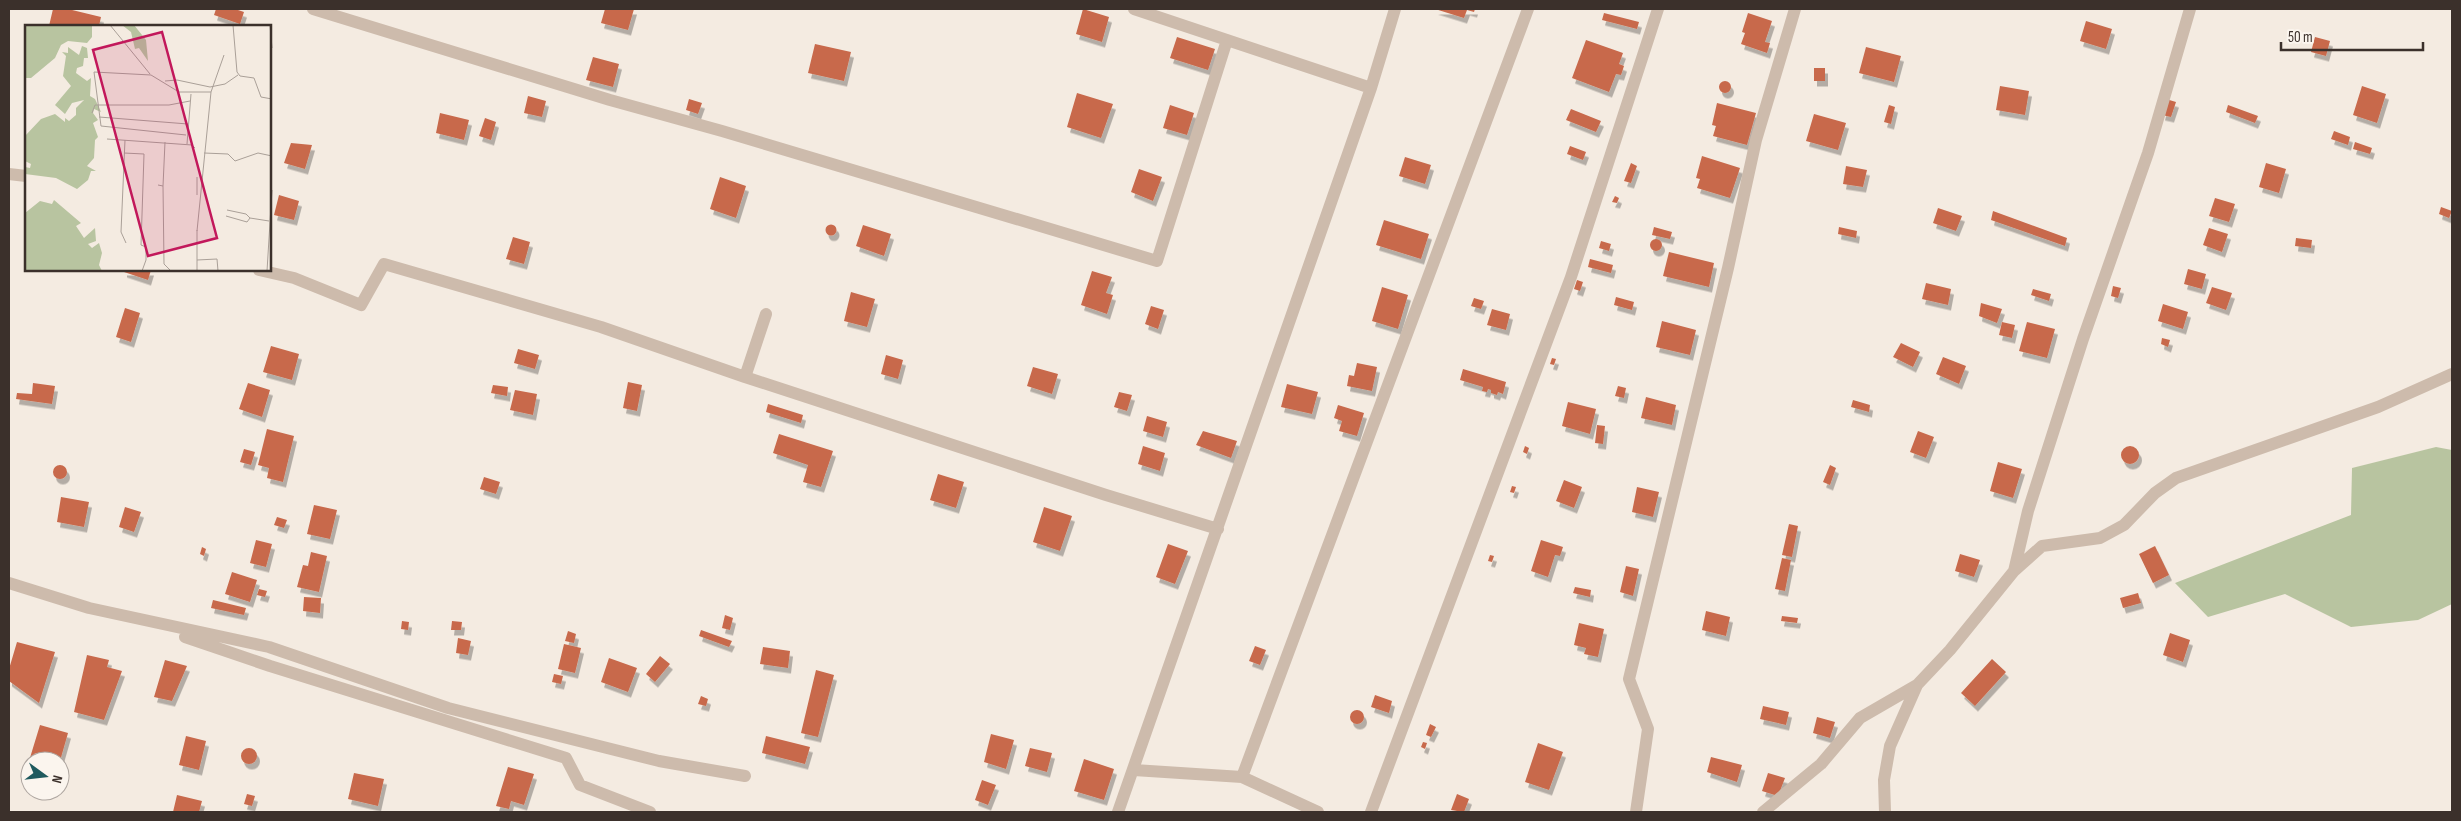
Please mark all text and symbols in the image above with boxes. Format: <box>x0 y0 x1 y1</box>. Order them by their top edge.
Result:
scale bar <box>2281 20 2424 52</box>
inset map <box>25 25 271 271</box>
text: 50 m <box>2288 28 2313 47</box>
north arrow <box>20 751 70 801</box>
text: N <box>48 773 66 785</box>

